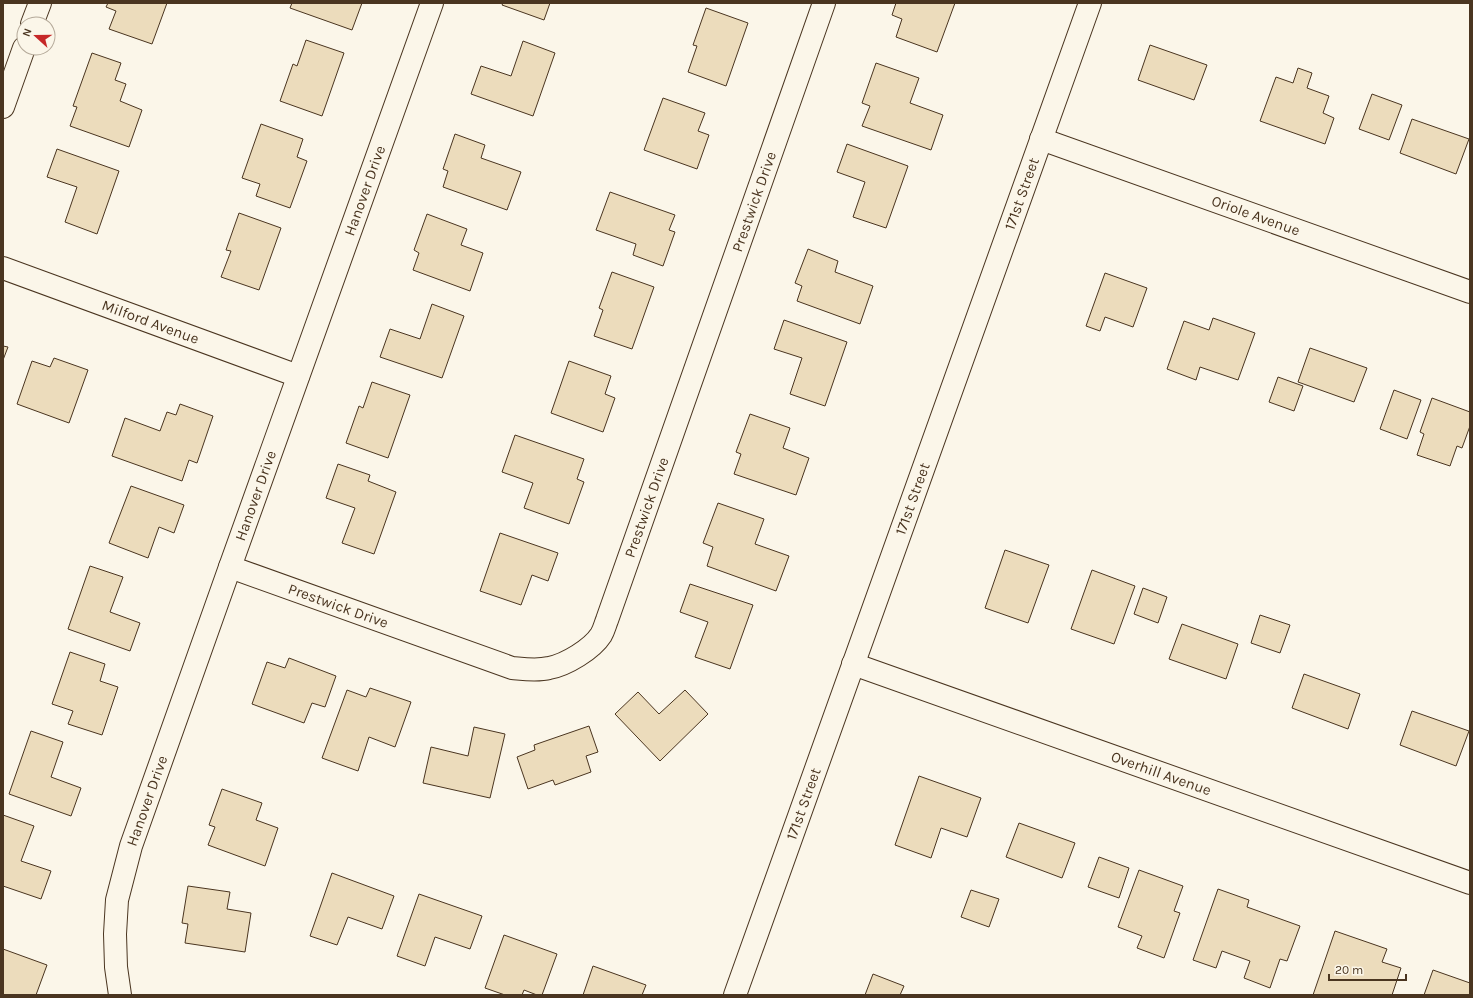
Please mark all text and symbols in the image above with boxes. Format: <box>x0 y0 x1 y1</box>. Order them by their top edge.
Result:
north arrow <box>16 16 56 56</box>
text: N <box>20 27 35 39</box>
street label: Hanover Drive <box>340 143 389 238</box>
street label: Prestwick Drive <box>728 149 780 254</box>
street label: 171st Street <box>1001 155 1043 232</box>
street label: Oriole Avenue <box>1209 192 1302 240</box>
street label: Milford Avenue <box>99 296 201 348</box>
street label: Hanover Drive <box>231 448 280 543</box>
street label: Prestwick Drive <box>621 455 673 560</box>
street label: 171st Street <box>891 460 934 537</box>
street label: Prestwick Drive <box>286 580 391 632</box>
street label: Overhill Avenue <box>1109 747 1214 799</box>
street label: Hanover Drive <box>123 753 171 849</box>
street label: 171st Street <box>782 765 825 842</box>
scale bar <box>1329 956 1406 982</box>
text: 20 m <box>1335 963 1363 977</box>

